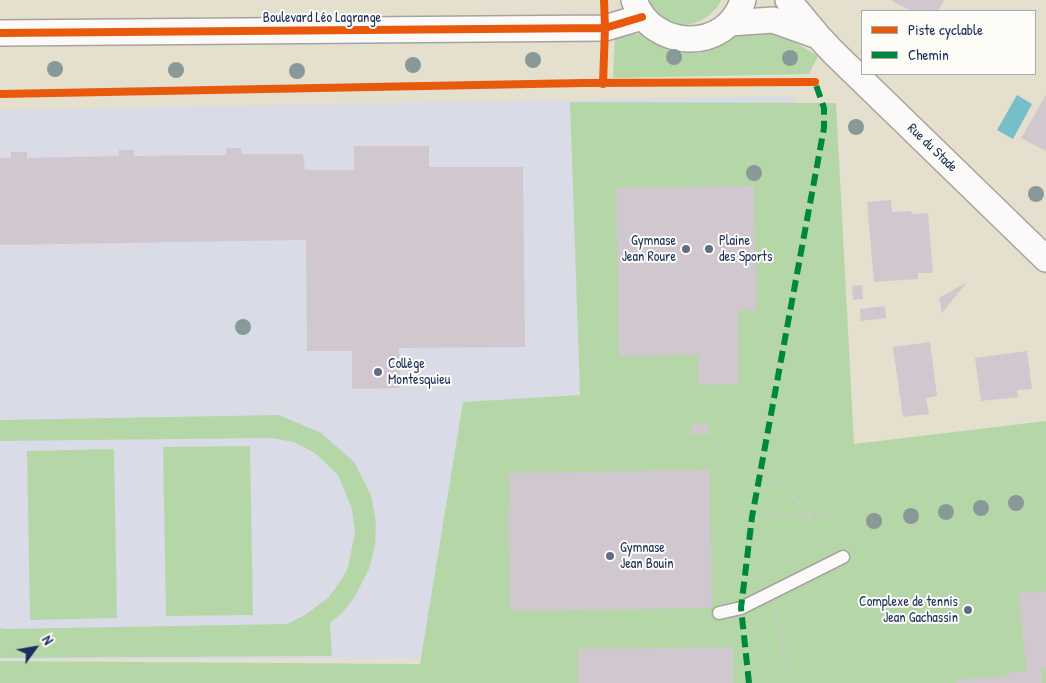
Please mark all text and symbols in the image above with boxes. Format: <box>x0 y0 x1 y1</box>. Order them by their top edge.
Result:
street label: Boulevard Léo Lagrange <box>263 10 381 26</box>
legend <box>861 10 1036 75</box>
text: Piste cyclable <box>908 19 983 40</box>
text: Chemin <box>908 44 949 65</box>
street label: Rue du Stade <box>904 120 960 176</box>
place label: Gymnase Jean Roure <box>622 233 676 266</box>
place label: Plaine des Sports <box>719 233 772 266</box>
marker: Gymnase Jean Roure <box>680 243 692 255</box>
marker: Plaine des Sports <box>703 243 715 255</box>
place label: Collège Montesquieu <box>388 356 450 388</box>
marker: Collège Montesquieu <box>372 366 384 378</box>
place label: Gymnase Jean Bouin <box>620 540 674 572</box>
marker: Gymnase Jean Bouin <box>604 550 616 562</box>
place label: Complexe de tennis Jean Gachassin <box>859 594 958 626</box>
marker: Complexe de tennis Jean Gachassin <box>962 604 974 616</box>
north arrow <box>10 623 60 673</box>
text: N <box>38 632 58 648</box>

